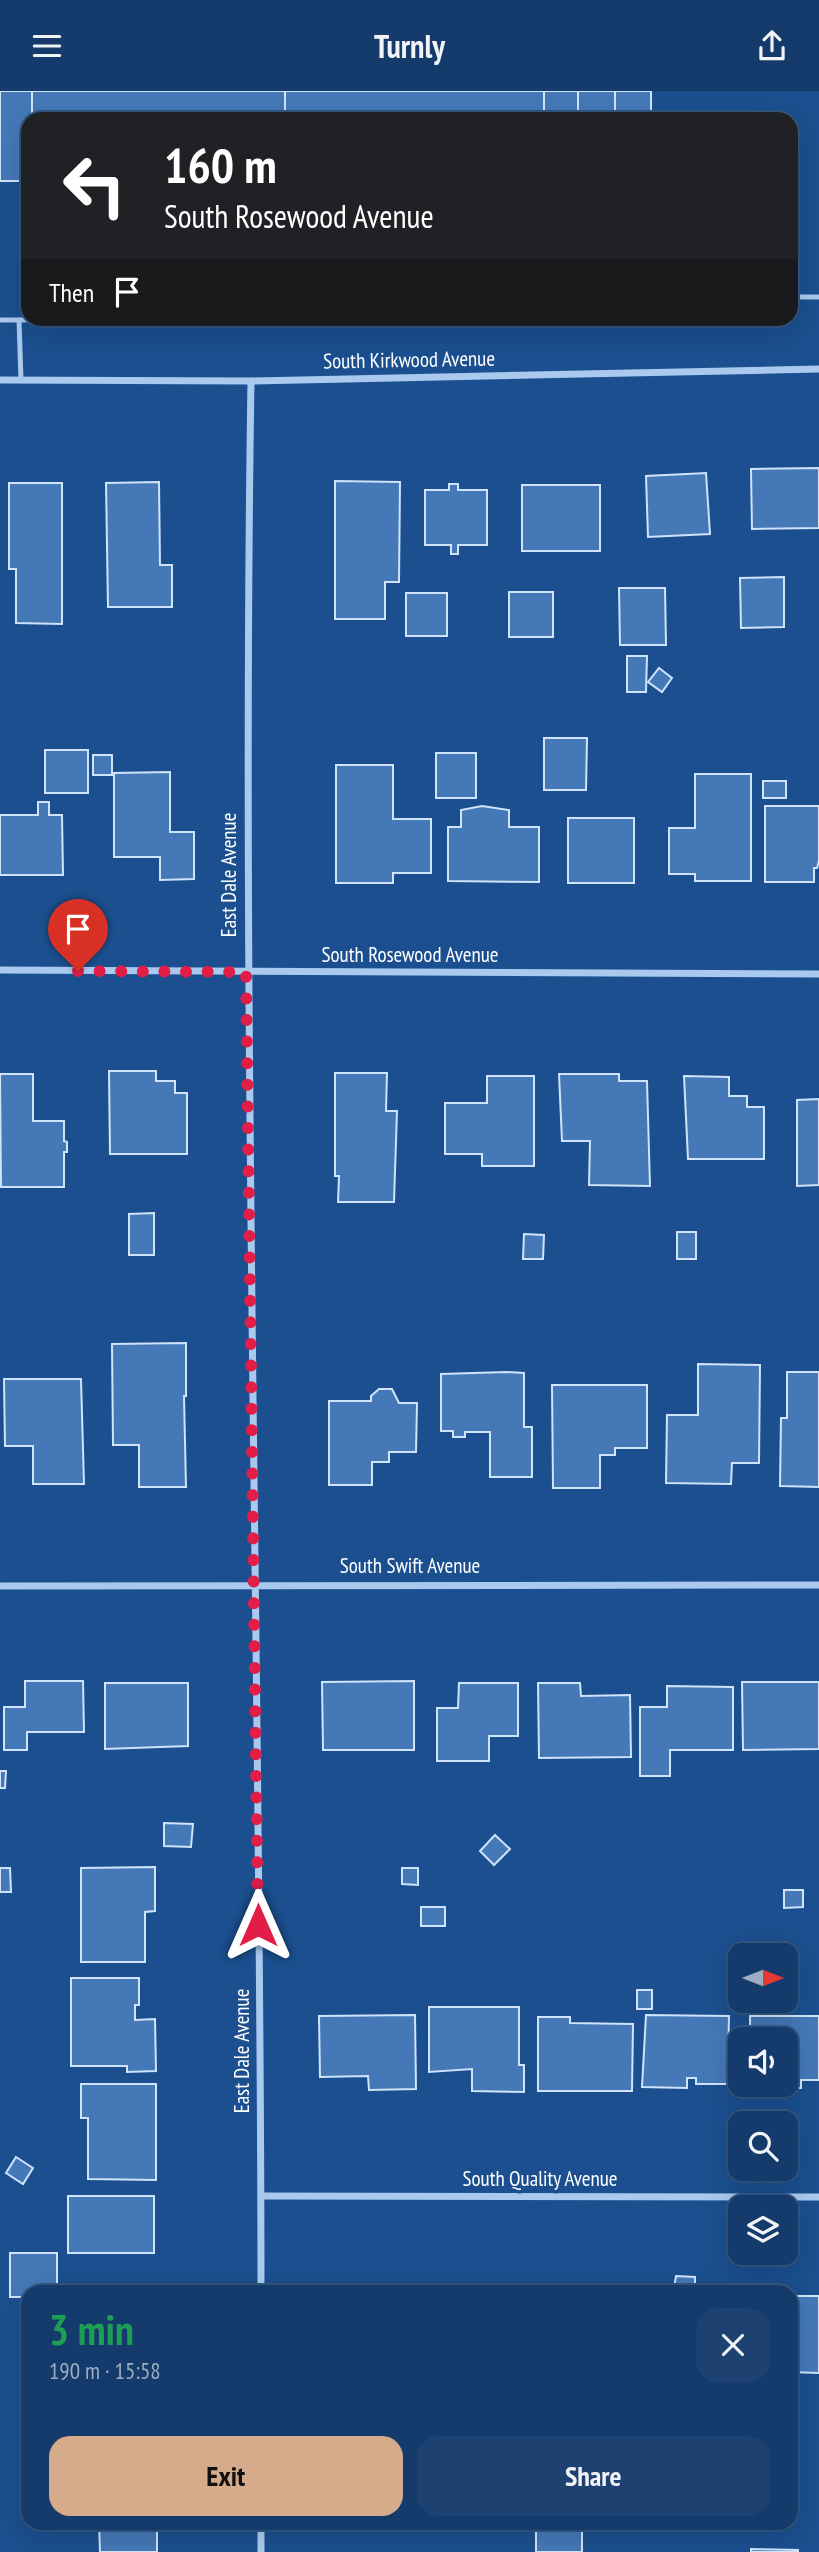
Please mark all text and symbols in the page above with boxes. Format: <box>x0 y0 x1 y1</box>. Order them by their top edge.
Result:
text: Turnly <box>374 25 445 67</box>
icon: menu <box>28 27 66 65</box>
icon: share <box>753 27 791 65</box>
text: 160 m <box>164 133 277 197</box>
icon: left <box>49 140 140 231</box>
text: South Rosewood Avenue <box>164 195 434 237</box>
icon: arrive <box>108 273 146 311</box>
text: Then <box>49 276 94 309</box>
street label: South Kirkwood Avenue <box>323 345 495 374</box>
street label: East Dale Avenue <box>215 813 242 937</box>
pin <box>48 899 108 971</box>
icon: arrive <box>59 910 97 948</box>
street label: South Rosewood Avenue <box>321 941 499 968</box>
street label: South Swift Avenue <box>340 1552 480 1579</box>
position arrow <box>221 1888 295 1962</box>
north arrow <box>728 1943 798 2013</box>
map controls <box>728 1943 798 2265</box>
street label: East Dale Avenue <box>228 1989 255 2113</box>
button: sound <box>728 2027 798 2097</box>
button: search <box>728 2111 798 2181</box>
street label: South Quality Avenue <box>462 2165 618 2192</box>
button: layers <box>728 2195 798 2265</box>
text: 3 min <box>49 2302 134 2357</box>
button: close <box>696 2308 770 2382</box>
text: 190 m · 15:58 <box>49 2356 161 2385</box>
button: Exit <box>49 2436 403 2516</box>
button: Share <box>417 2436 770 2516</box>

